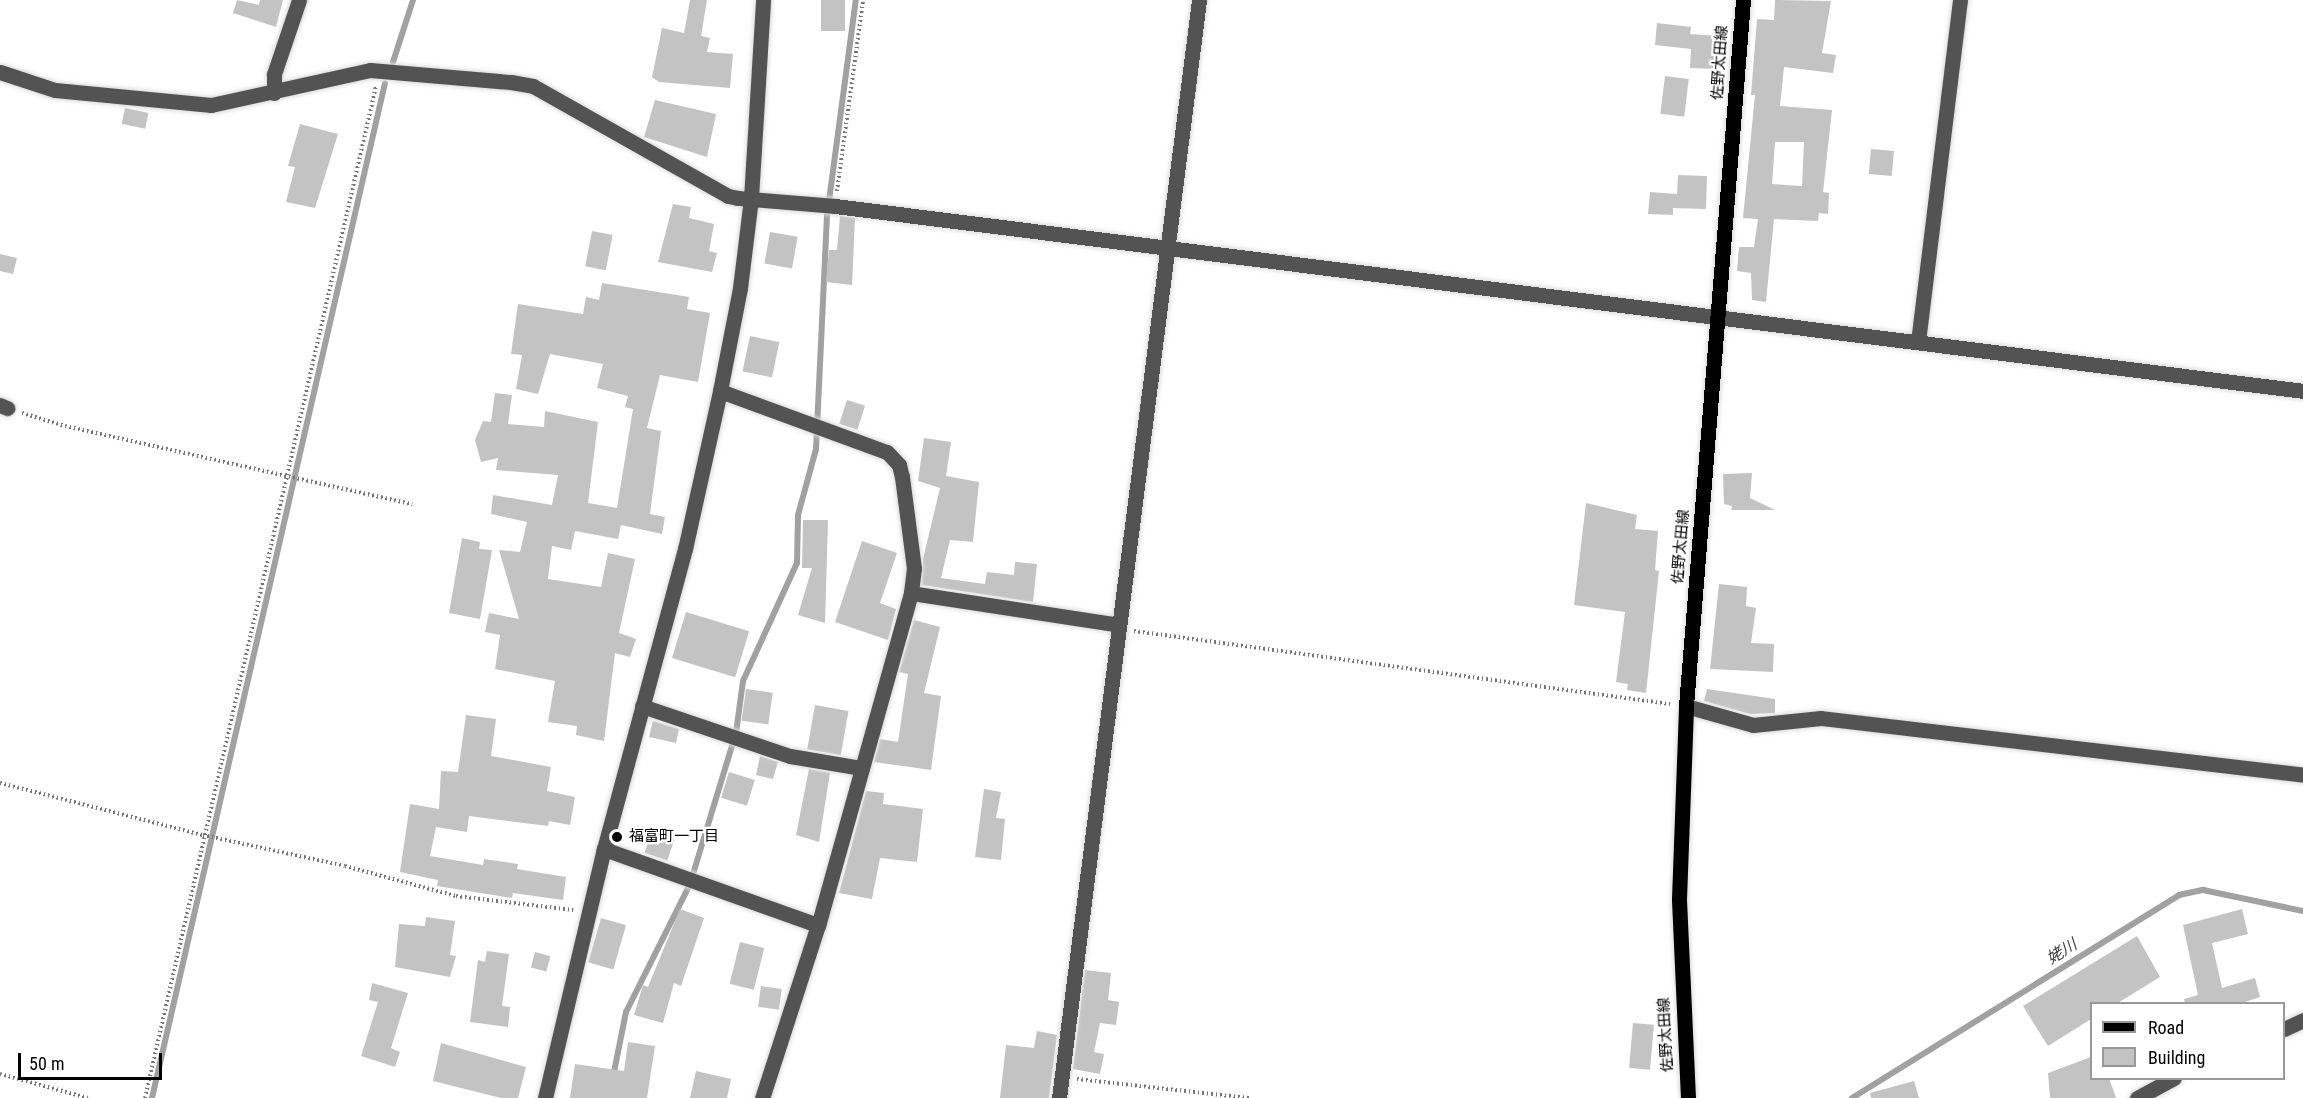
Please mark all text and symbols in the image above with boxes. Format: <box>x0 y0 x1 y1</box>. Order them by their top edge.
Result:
street label: 佐野太田線 <box>1708 25 1732 101</box>
street label: 佐野太田線 <box>1669 509 1693 585</box>
place label: 福富町一丁目 <box>629 828 719 846</box>
marker: 福富町一丁目 <box>610 830 624 844</box>
water label: 姥川 <box>2043 935 2081 969</box>
street label: 佐野太田線 <box>1655 997 1677 1073</box>
legend <box>2090 1002 2285 1080</box>
text: Road <box>2148 1017 2184 1038</box>
scale bar <box>21 1041 165 1079</box>
text: Building <box>2148 1047 2205 1068</box>
text: 50 m <box>29 1053 64 1074</box>

